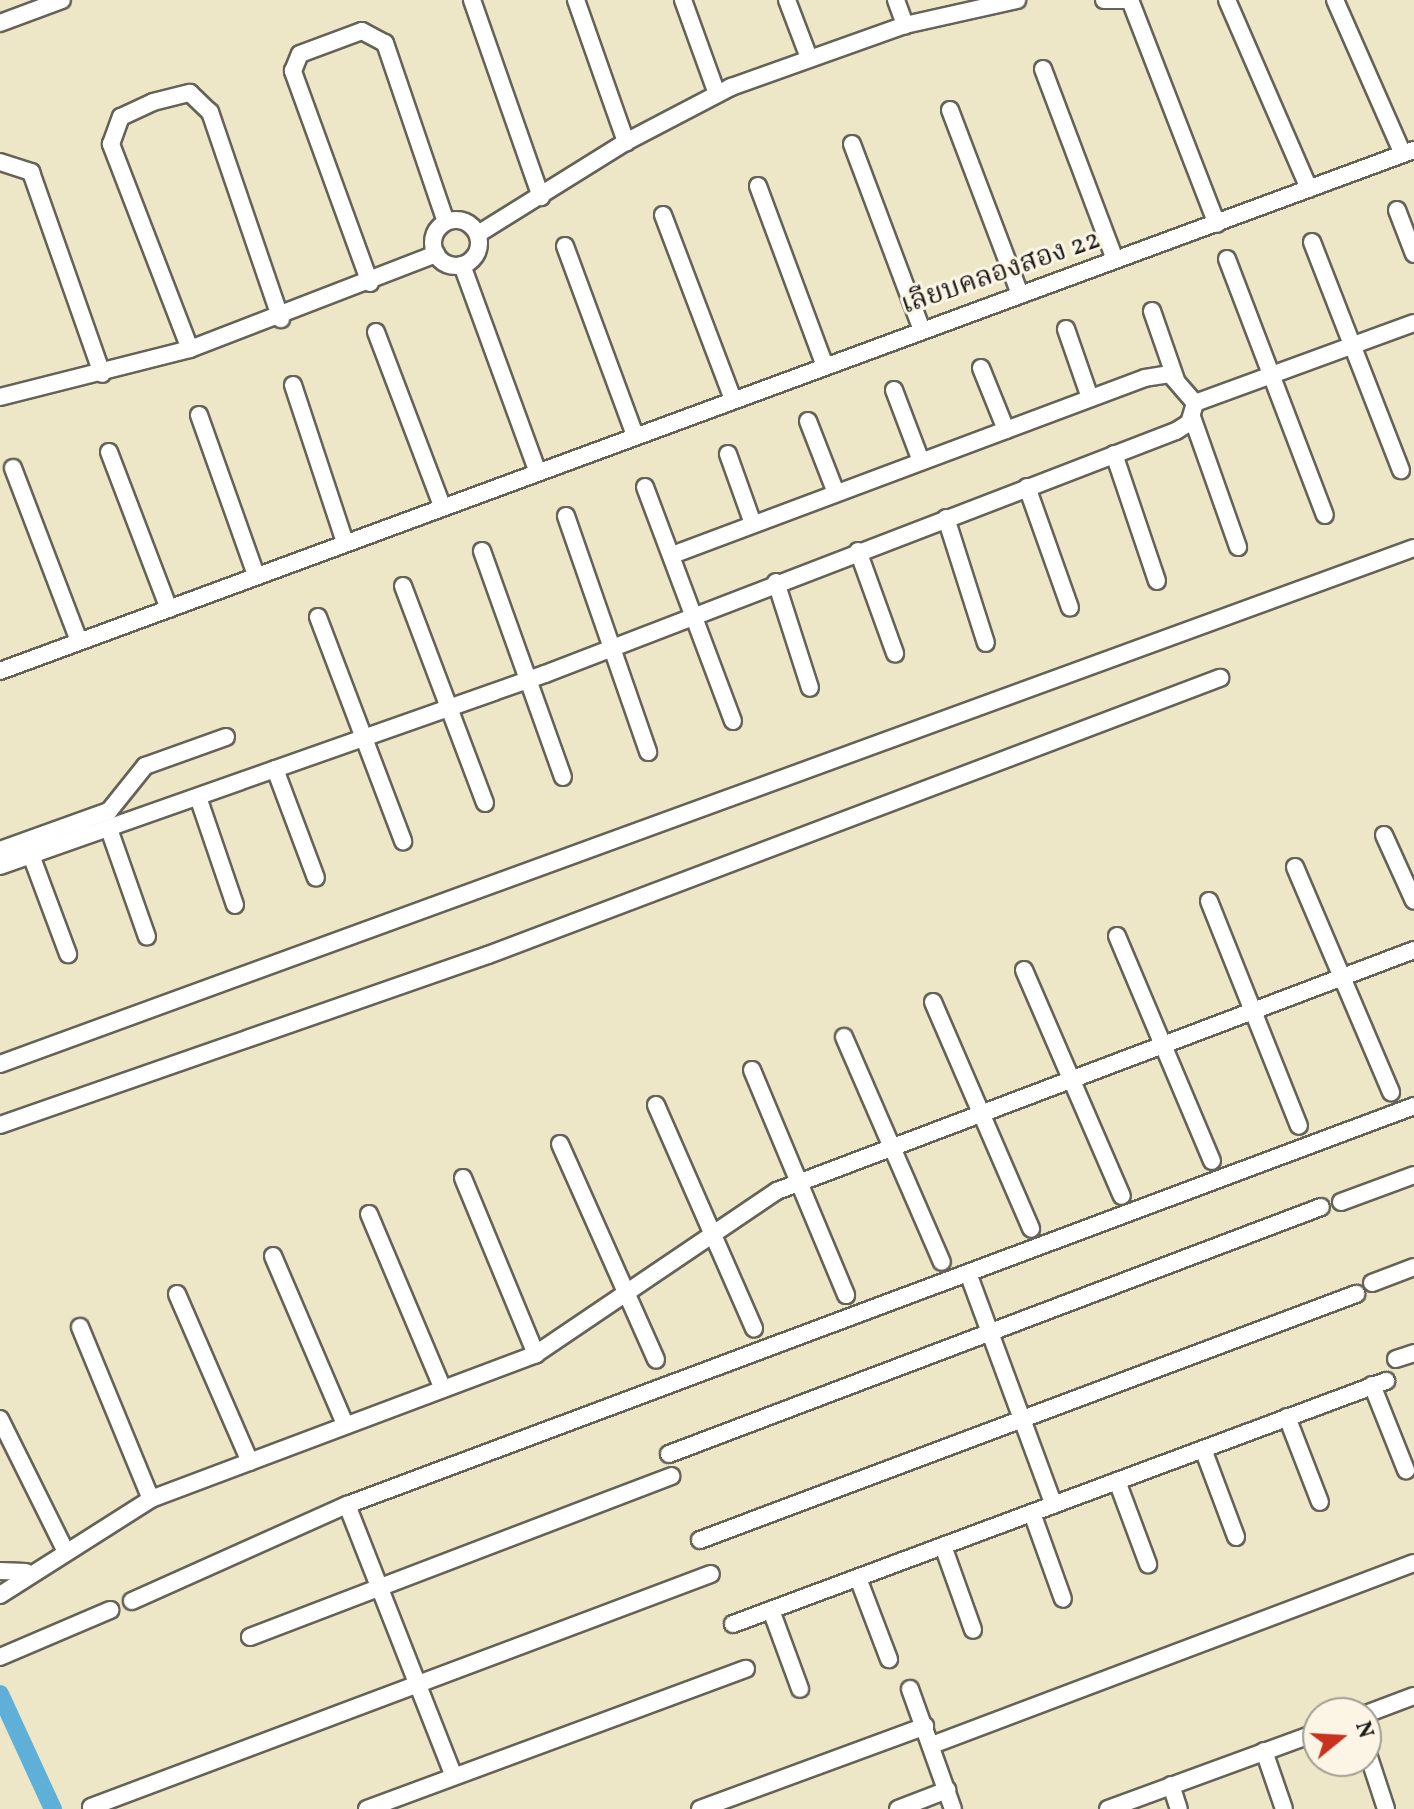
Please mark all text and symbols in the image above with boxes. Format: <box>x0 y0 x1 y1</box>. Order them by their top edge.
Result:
street label: เลียบคลองสอง 22 <box>897 223 1105 323</box>
north arrow <box>1302 1697 1382 1777</box>
text: N <box>1346 1718 1381 1742</box>

